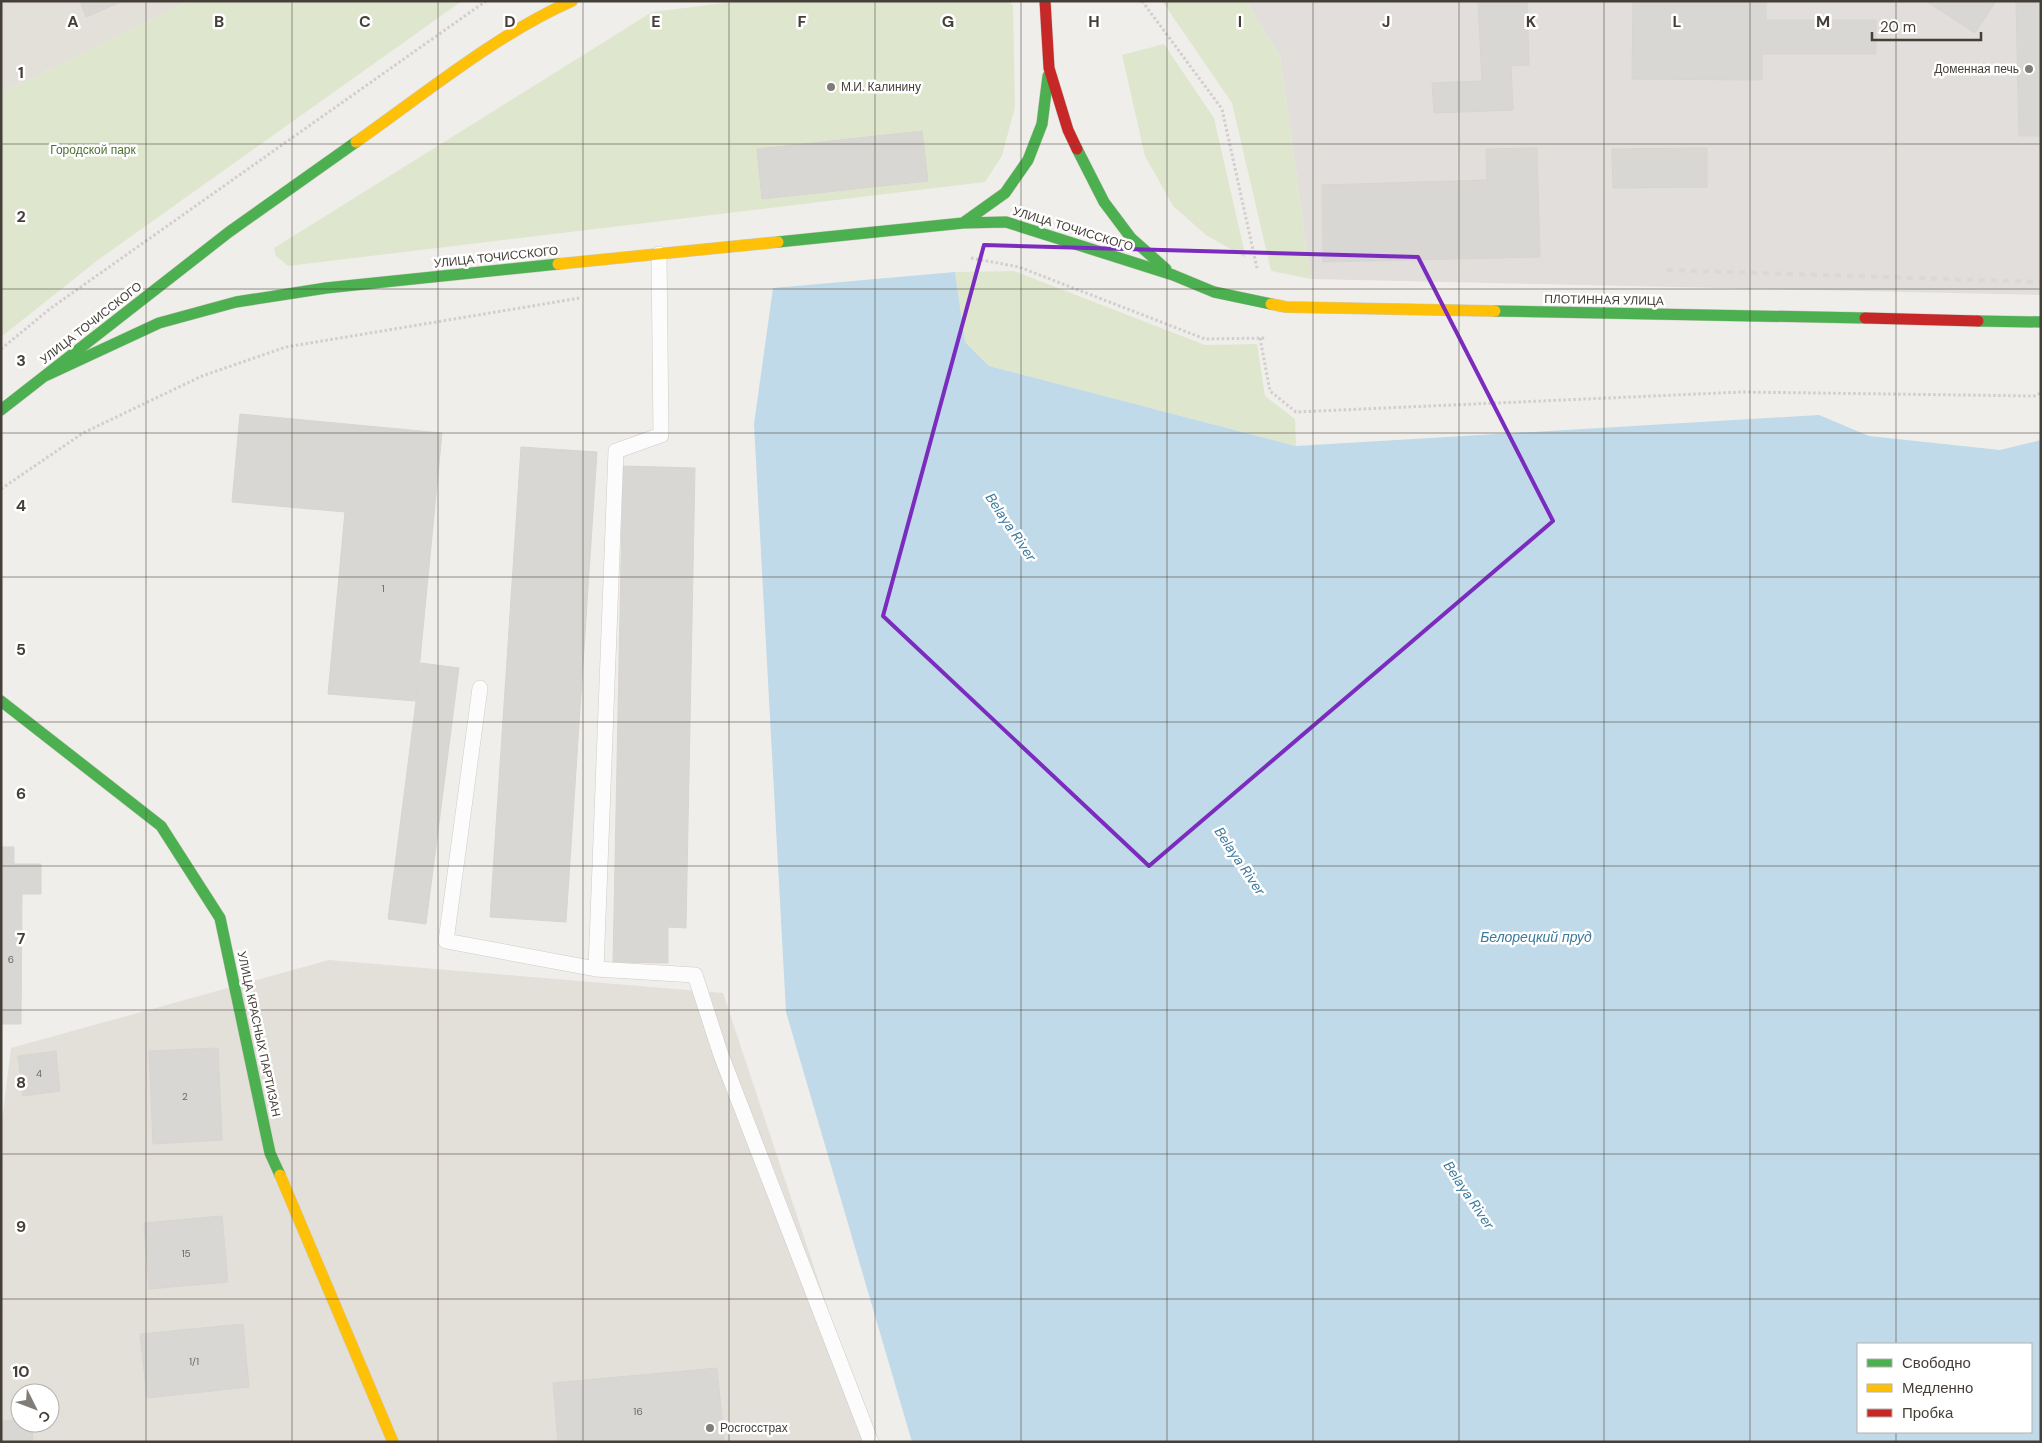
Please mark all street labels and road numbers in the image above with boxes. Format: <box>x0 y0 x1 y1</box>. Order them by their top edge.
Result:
street label: УЛИЦА ТОЧИССКОГО <box>1011 203 1135 255</box>
street label: УЛИЦА ТОЧИССКОГО <box>433 243 559 271</box>
street label: УЛИЦА ТОЧИССКОГО <box>37 278 145 368</box>
street label: ПЛОТИННАЯ УЛИЦА <box>1544 291 1664 309</box>
street label: УЛИЦА КРАСНЫХ ПАРТИЗАН <box>234 950 284 1118</box>

